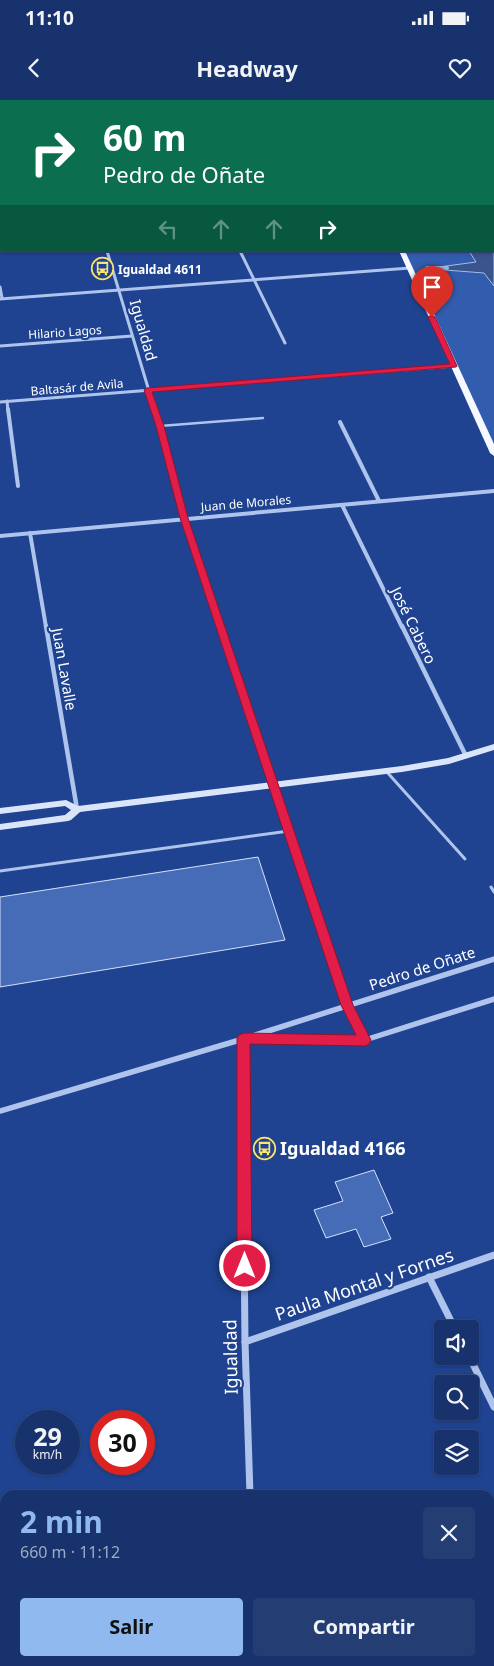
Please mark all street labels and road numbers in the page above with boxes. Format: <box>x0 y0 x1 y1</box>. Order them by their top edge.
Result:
street label: Igualdad <box>126 297 162 363</box>
street label: Hilario Lagos <box>28 321 103 343</box>
street label: Baltasár de Avila <box>30 374 124 400</box>
street label: Juan de Morales <box>199 491 292 515</box>
street label: José Cabero <box>386 581 441 667</box>
street label: Juan Lavalle <box>48 624 82 712</box>
street label: Pedro de Oñate <box>366 941 478 995</box>
street label: Paula Montal y Fornes <box>272 1242 456 1326</box>
street label: Igualdad <box>217 1319 243 1395</box>

